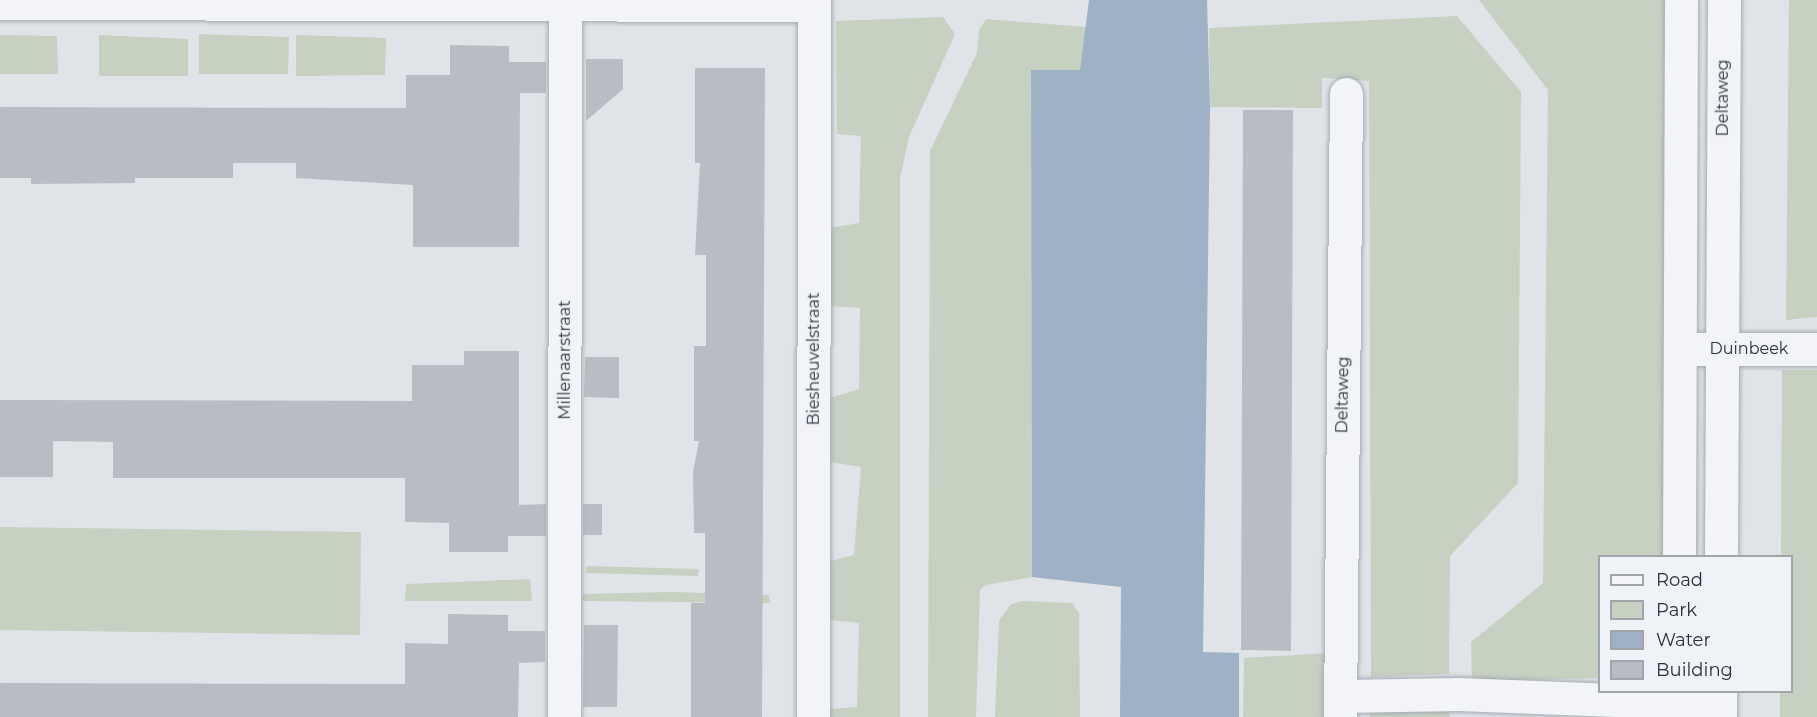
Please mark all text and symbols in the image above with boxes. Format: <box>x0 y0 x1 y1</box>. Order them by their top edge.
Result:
street label: Deltaweg <box>1713 60 1733 136</box>
street label: Biesheuvelstraat <box>804 293 824 425</box>
street label: Millenaarstraat <box>555 300 575 420</box>
street label: Duinbeek <box>1710 339 1788 359</box>
street label: Deltaweg <box>1333 356 1353 434</box>
legend <box>1598 555 1793 693</box>
text: Road <box>1656 569 1703 591</box>
text: Park <box>1656 599 1697 621</box>
text: Water <box>1656 629 1711 651</box>
text: Building <box>1656 659 1733 681</box>

